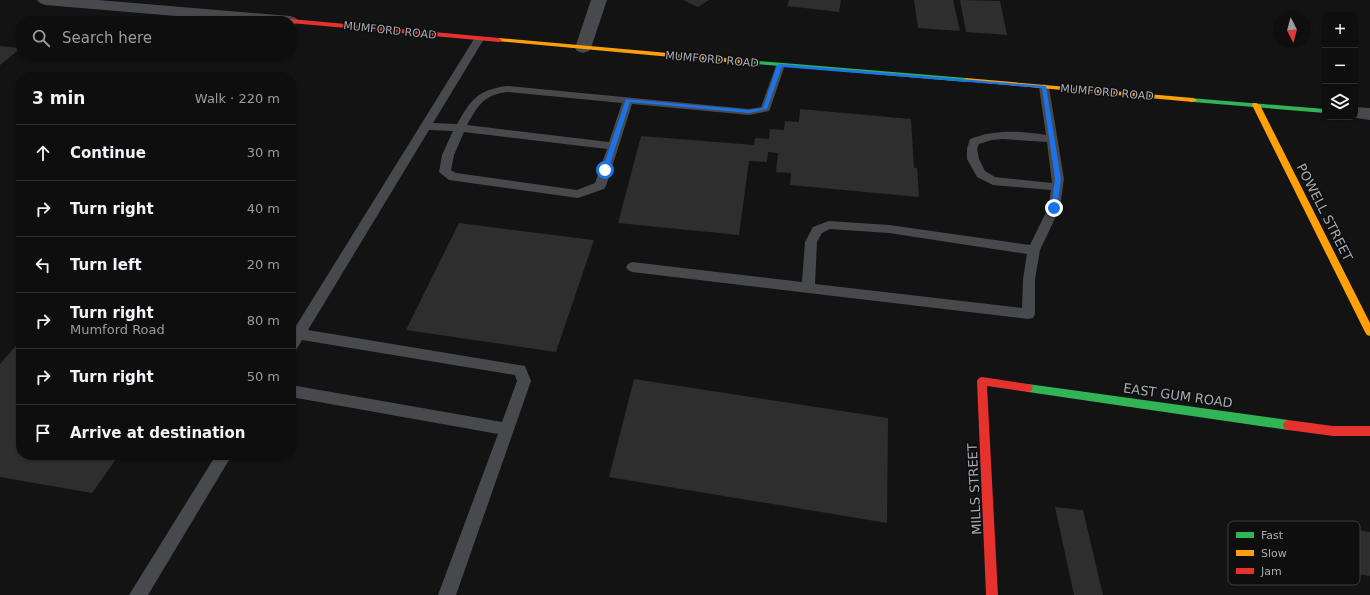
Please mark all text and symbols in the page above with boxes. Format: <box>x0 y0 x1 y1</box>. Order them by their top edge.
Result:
north arrow <box>1274 12 1310 48</box>
map controls <box>1322 12 1358 120</box>
button: + <box>1322 12 1358 48</box>
search box <box>16 16 296 60</box>
street label: MUMFORD ROAD <box>343 19 437 42</box>
icon: search <box>30 27 52 49</box>
text: Search here <box>62 29 152 47</box>
button: − <box>1322 48 1358 84</box>
street label: MUMFORD ROAD <box>665 49 759 70</box>
street label: MUMFORD ROAD <box>1060 82 1154 103</box>
button: layers <box>1322 84 1358 120</box>
text: 3 min <box>32 88 85 108</box>
text: Walk · 220 m <box>195 91 280 106</box>
icon: ahead <box>32 142 54 164</box>
text: Continue <box>70 144 146 162</box>
text: 30 m <box>247 145 280 160</box>
route start <box>596 161 614 179</box>
street label: POWELL STREET <box>1294 161 1356 264</box>
icon: right <box>32 198 54 220</box>
route end <box>1045 199 1063 217</box>
text: Turn right <box>70 200 154 218</box>
text: 40 m <box>247 201 280 216</box>
icon: left <box>32 254 54 276</box>
text: Turn left <box>70 256 142 274</box>
text: 20 m <box>247 257 280 272</box>
text: Turn right <box>70 304 154 322</box>
icon: right <box>32 310 54 332</box>
text: 80 m <box>247 313 280 328</box>
text: Mumford Road <box>70 322 165 337</box>
icon: right <box>32 366 54 388</box>
text: Turn right <box>70 368 154 386</box>
text: 50 m <box>247 369 280 384</box>
street label: EAST GUM ROAD <box>1122 380 1234 411</box>
icon: arrive <box>32 422 54 444</box>
text: Arrive at destination <box>70 424 245 442</box>
street label: MILLS STREET <box>965 443 984 535</box>
legend <box>1228 521 1360 585</box>
text: Fast <box>1261 529 1284 542</box>
text: Slow <box>1261 547 1287 560</box>
text: Jam <box>1260 565 1282 578</box>

